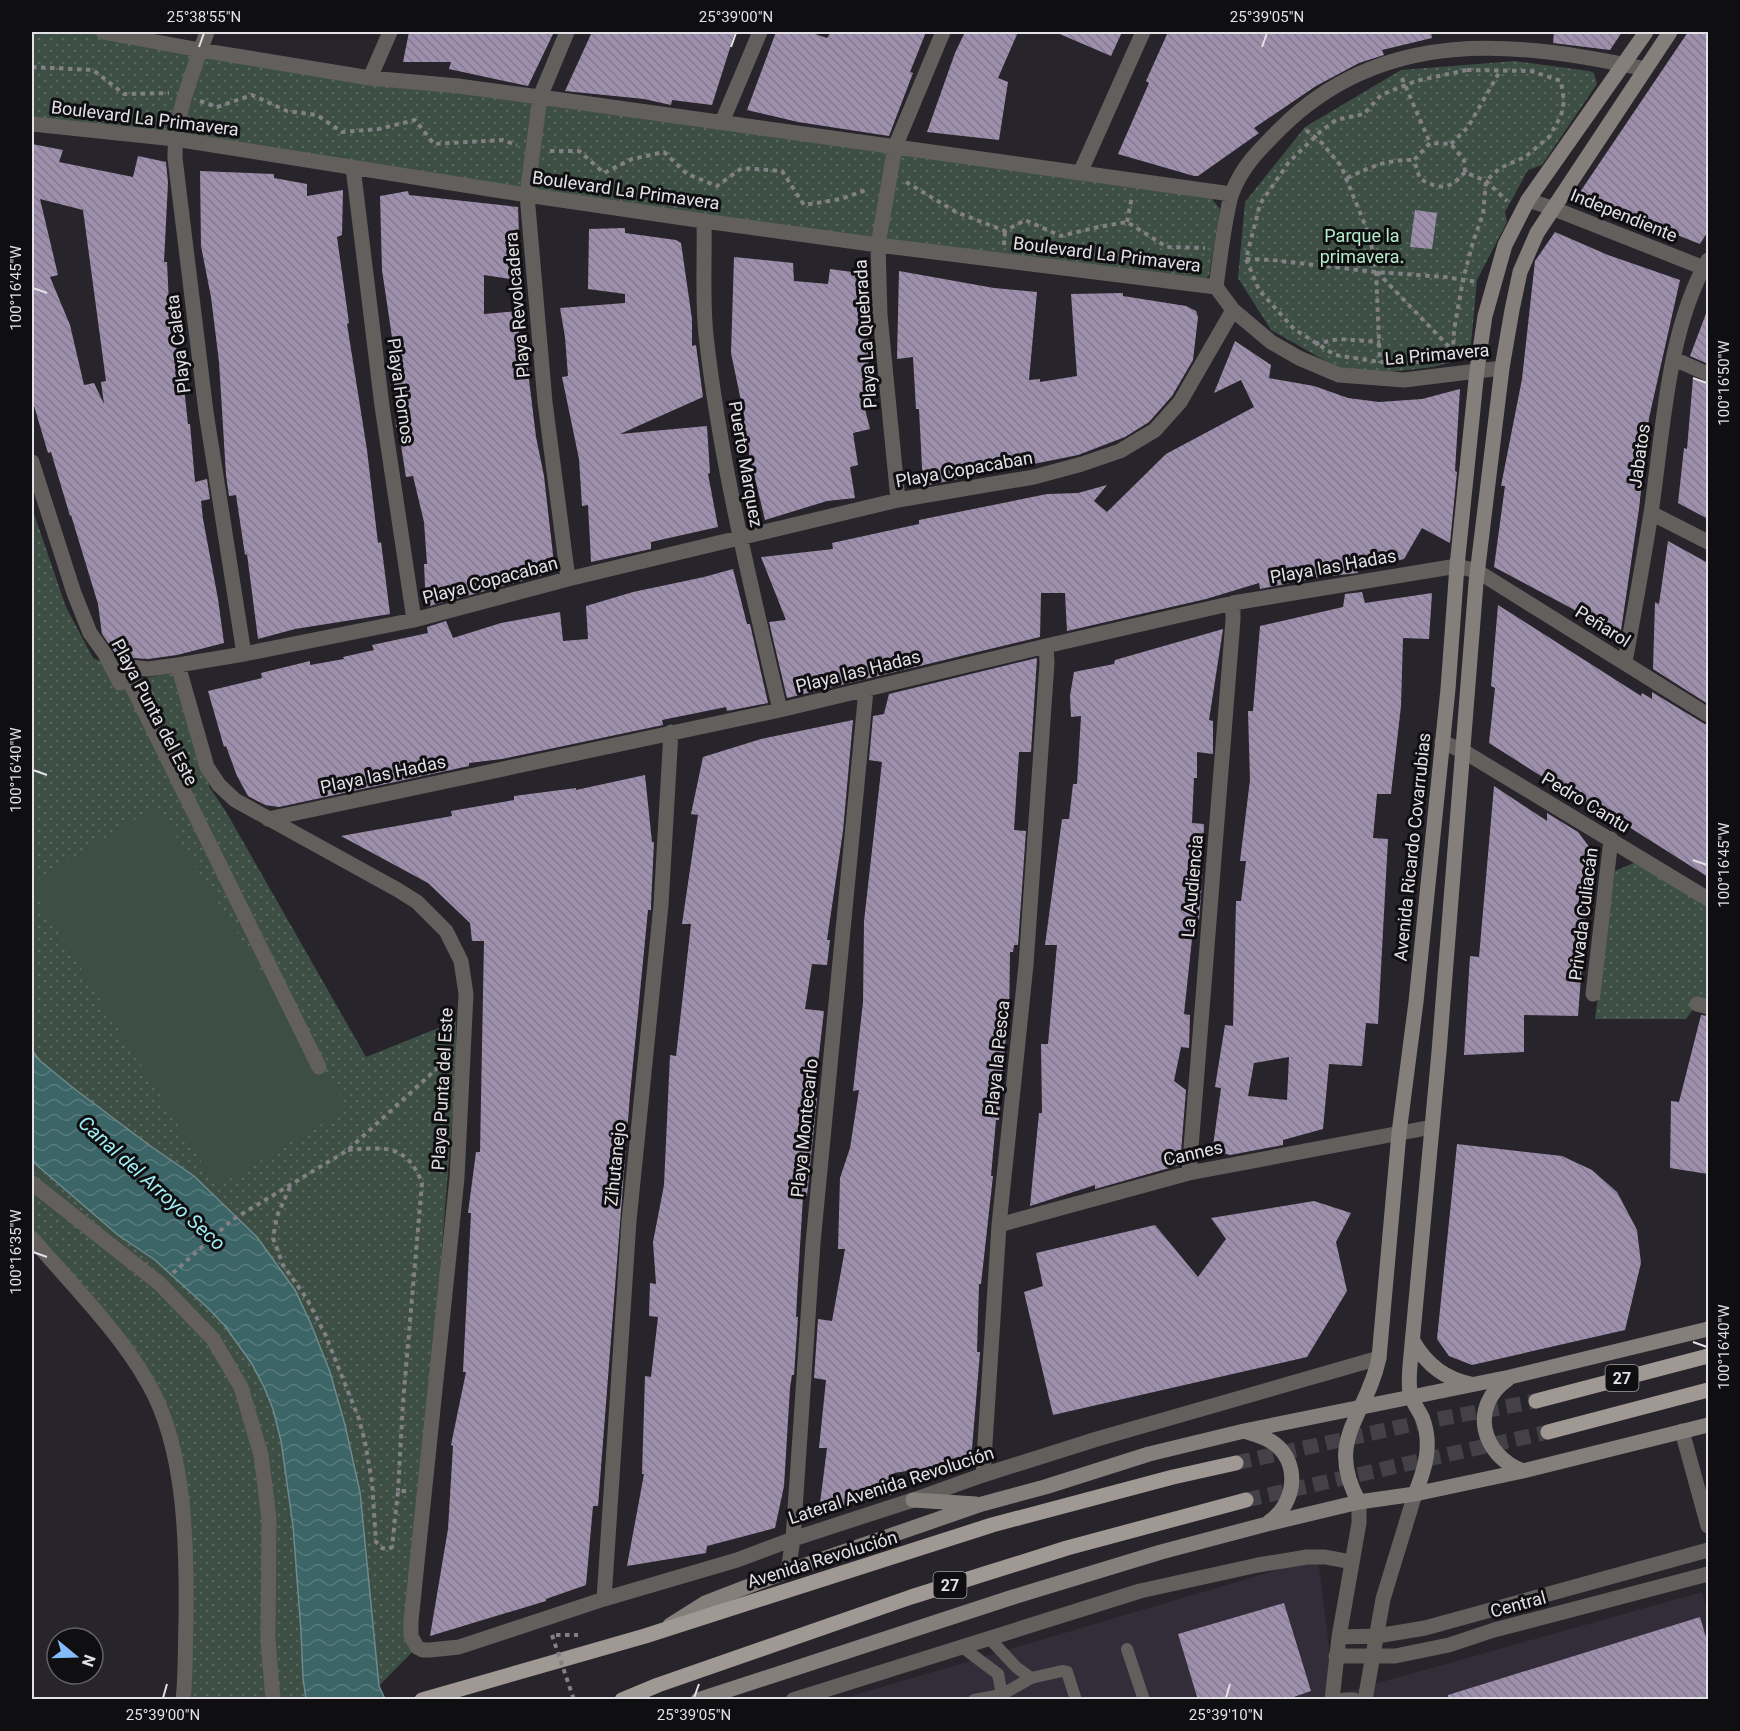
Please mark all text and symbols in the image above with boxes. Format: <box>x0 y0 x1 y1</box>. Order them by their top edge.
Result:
text: 25°38'55"N <box>167 8 241 26</box>
text: 25°39'00"N <box>699 8 773 26</box>
text: 25°39'05"N <box>1230 8 1304 26</box>
street label: Boulevard La Primavera <box>50 96 240 140</box>
street label: Boulevard La Primavera <box>531 166 721 214</box>
street label: Independiente <box>1567 184 1681 246</box>
park label: Parque la primavera. <box>1320 225 1404 267</box>
street label: Playa Revolcadera <box>500 231 534 379</box>
street label: Boulevard La Primavera <box>1012 232 1202 276</box>
text: 100°16'45"W <box>7 245 25 331</box>
street label: Playa La Quebrada <box>849 259 881 409</box>
street label: Playa Caleta <box>162 294 194 394</box>
street label: Playa Hornos <box>383 337 419 445</box>
street label: La Primavera <box>1384 339 1490 369</box>
text: 100°16'50"W <box>1715 340 1733 426</box>
street label: Puerto Marquez <box>725 399 767 529</box>
street label: Jabatos <box>1624 422 1654 490</box>
street label: Playa Copacaban <box>894 447 1034 491</box>
street label: Playa las Hadas <box>1268 545 1398 587</box>
street label: Playa Copacaban <box>420 552 560 608</box>
street label: Peñarol <box>1572 601 1634 651</box>
street label: Playa Punta del Este <box>107 635 203 789</box>
street label: Playa las Hadas <box>793 645 923 697</box>
text: 100°16'40"W <box>7 727 25 813</box>
street label: Avenida Ricardo Covarrubias <box>1390 732 1434 962</box>
street label: Playa las Hadas <box>318 750 448 798</box>
street label: Pedro Cantu <box>1538 768 1634 836</box>
text: 100°16'45"W <box>1715 822 1733 908</box>
street label: La Audiencia <box>1177 834 1207 938</box>
street label: Privada Culiacán <box>1564 846 1602 982</box>
street label: Playa la Pesca <box>980 999 1014 1117</box>
street label: Playa Punta del Este <box>427 1007 457 1171</box>
street label: Playa Montecarlo <box>786 1058 822 1198</box>
water label: Canal del Arroyo Seco <box>74 1111 230 1255</box>
street label: Zihutanejo <box>600 1121 630 1207</box>
street label: Cannes <box>1161 1136 1225 1170</box>
text: 100°16'35"W <box>7 1209 25 1295</box>
text: 100°16'40"W <box>1715 1304 1733 1390</box>
road number: 27 <box>1606 1365 1638 1391</box>
street label: Lateral Avenida Revolución <box>785 1442 997 1528</box>
street label: Avenida Revolución <box>744 1526 900 1592</box>
road number: 27 <box>934 1572 966 1598</box>
street label: Central <box>1488 1586 1548 1622</box>
north arrow <box>45 1626 105 1686</box>
text: N <box>78 1652 100 1669</box>
text: 25°39'00"N <box>126 1706 200 1724</box>
text: 25°39'05"N <box>657 1706 731 1724</box>
text: 25°39'10"N <box>1189 1706 1263 1724</box>

